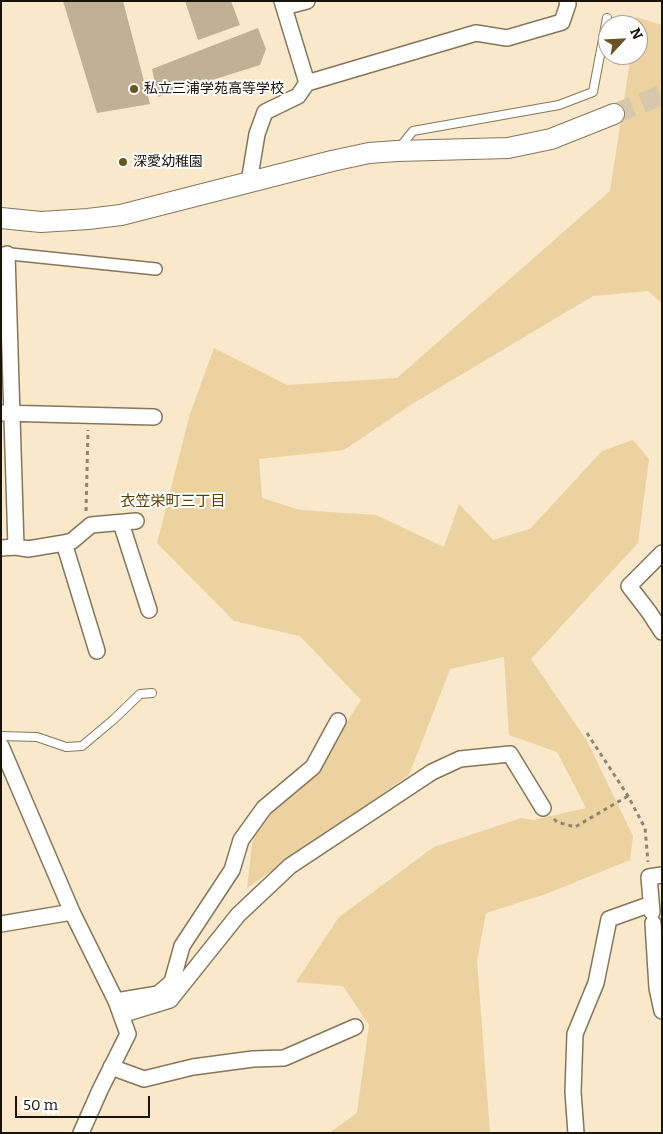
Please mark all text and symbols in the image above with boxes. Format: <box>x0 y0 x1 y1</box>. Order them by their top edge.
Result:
north arrow <box>598 15 648 65</box>
text: N <box>626 25 646 42</box>
place label: 私立三浦学苑高等学校 <box>144 81 284 97</box>
marker: 私立三浦学苑高等学校 <box>128 83 140 95</box>
place label: 深愛幼稚園 <box>133 154 203 170</box>
marker: 深愛幼稚園 <box>117 156 129 168</box>
district label: 衣笠栄町三丁目 <box>121 493 225 511</box>
scale bar <box>18 1086 152 1118</box>
text: 50 m <box>23 1096 58 1114</box>

